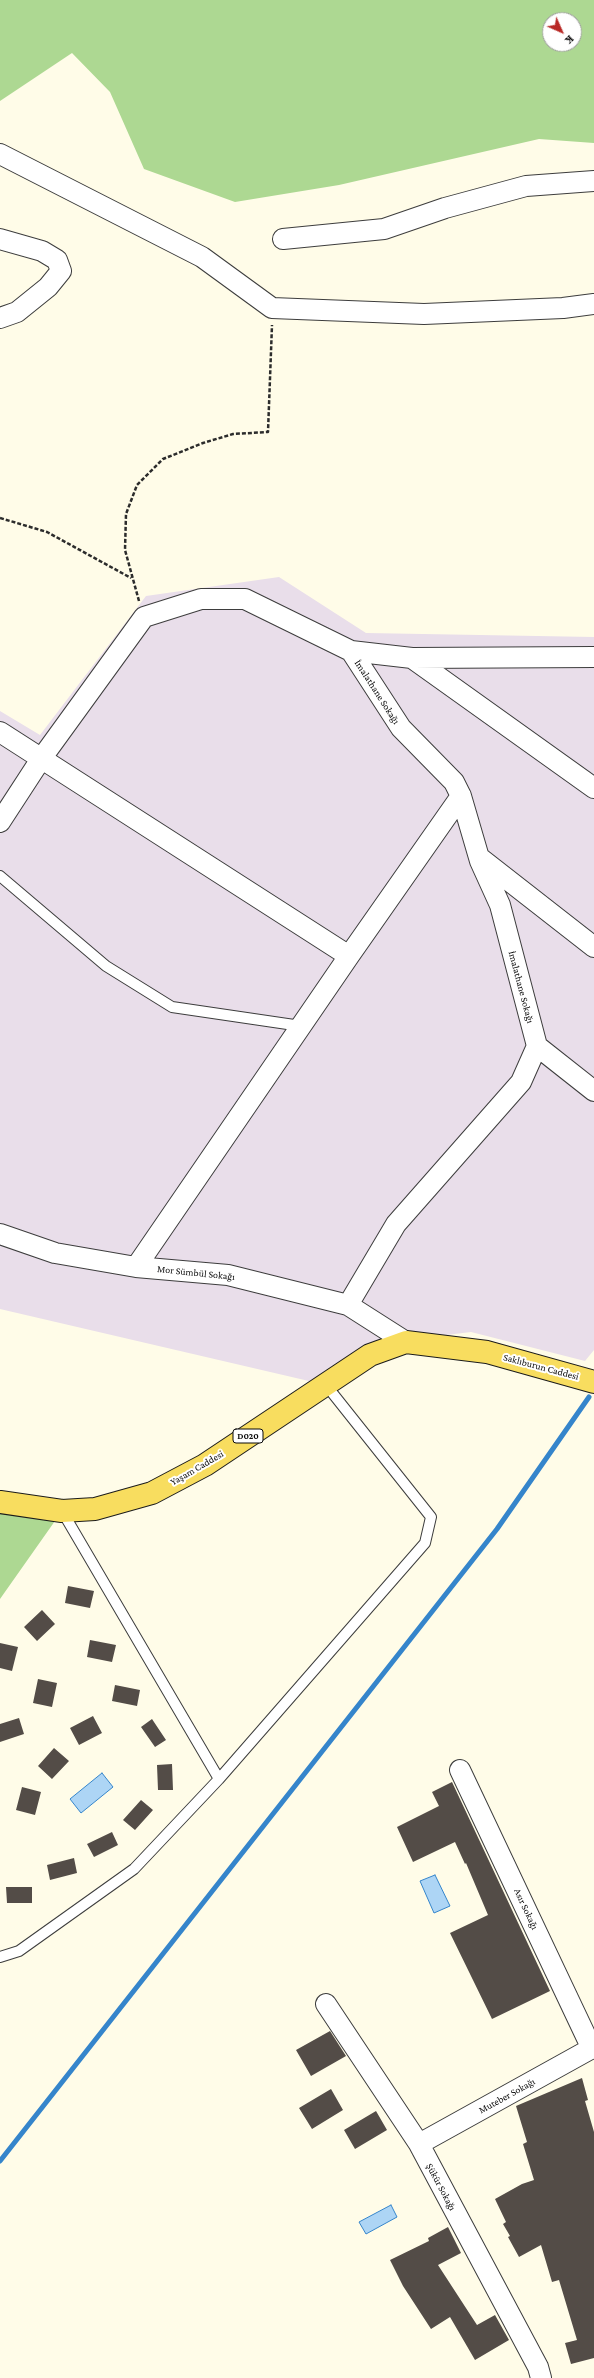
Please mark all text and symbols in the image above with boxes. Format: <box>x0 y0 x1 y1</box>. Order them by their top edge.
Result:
north arrow <box>542 12 582 52</box>
text: K <box>563 33 577 47</box>
street label: İmalathane Sokağı <box>352 658 402 726</box>
street label: İmalathane Sokağı <box>506 950 536 1024</box>
street label: Mor Sümbül Sokağı <box>157 1263 235 1283</box>
street label: Saklıburun Caddesi <box>502 1351 580 1383</box>
road number: D020 <box>233 1429 263 1443</box>
street label: Yaşam Caddesi <box>168 1448 226 1488</box>
street label: Asır Sokağı <box>511 1886 541 1932</box>
street label: Muteber Sokağı <box>477 2076 537 2116</box>
street label: Şükür Sokağı <box>424 2161 458 2213</box>

